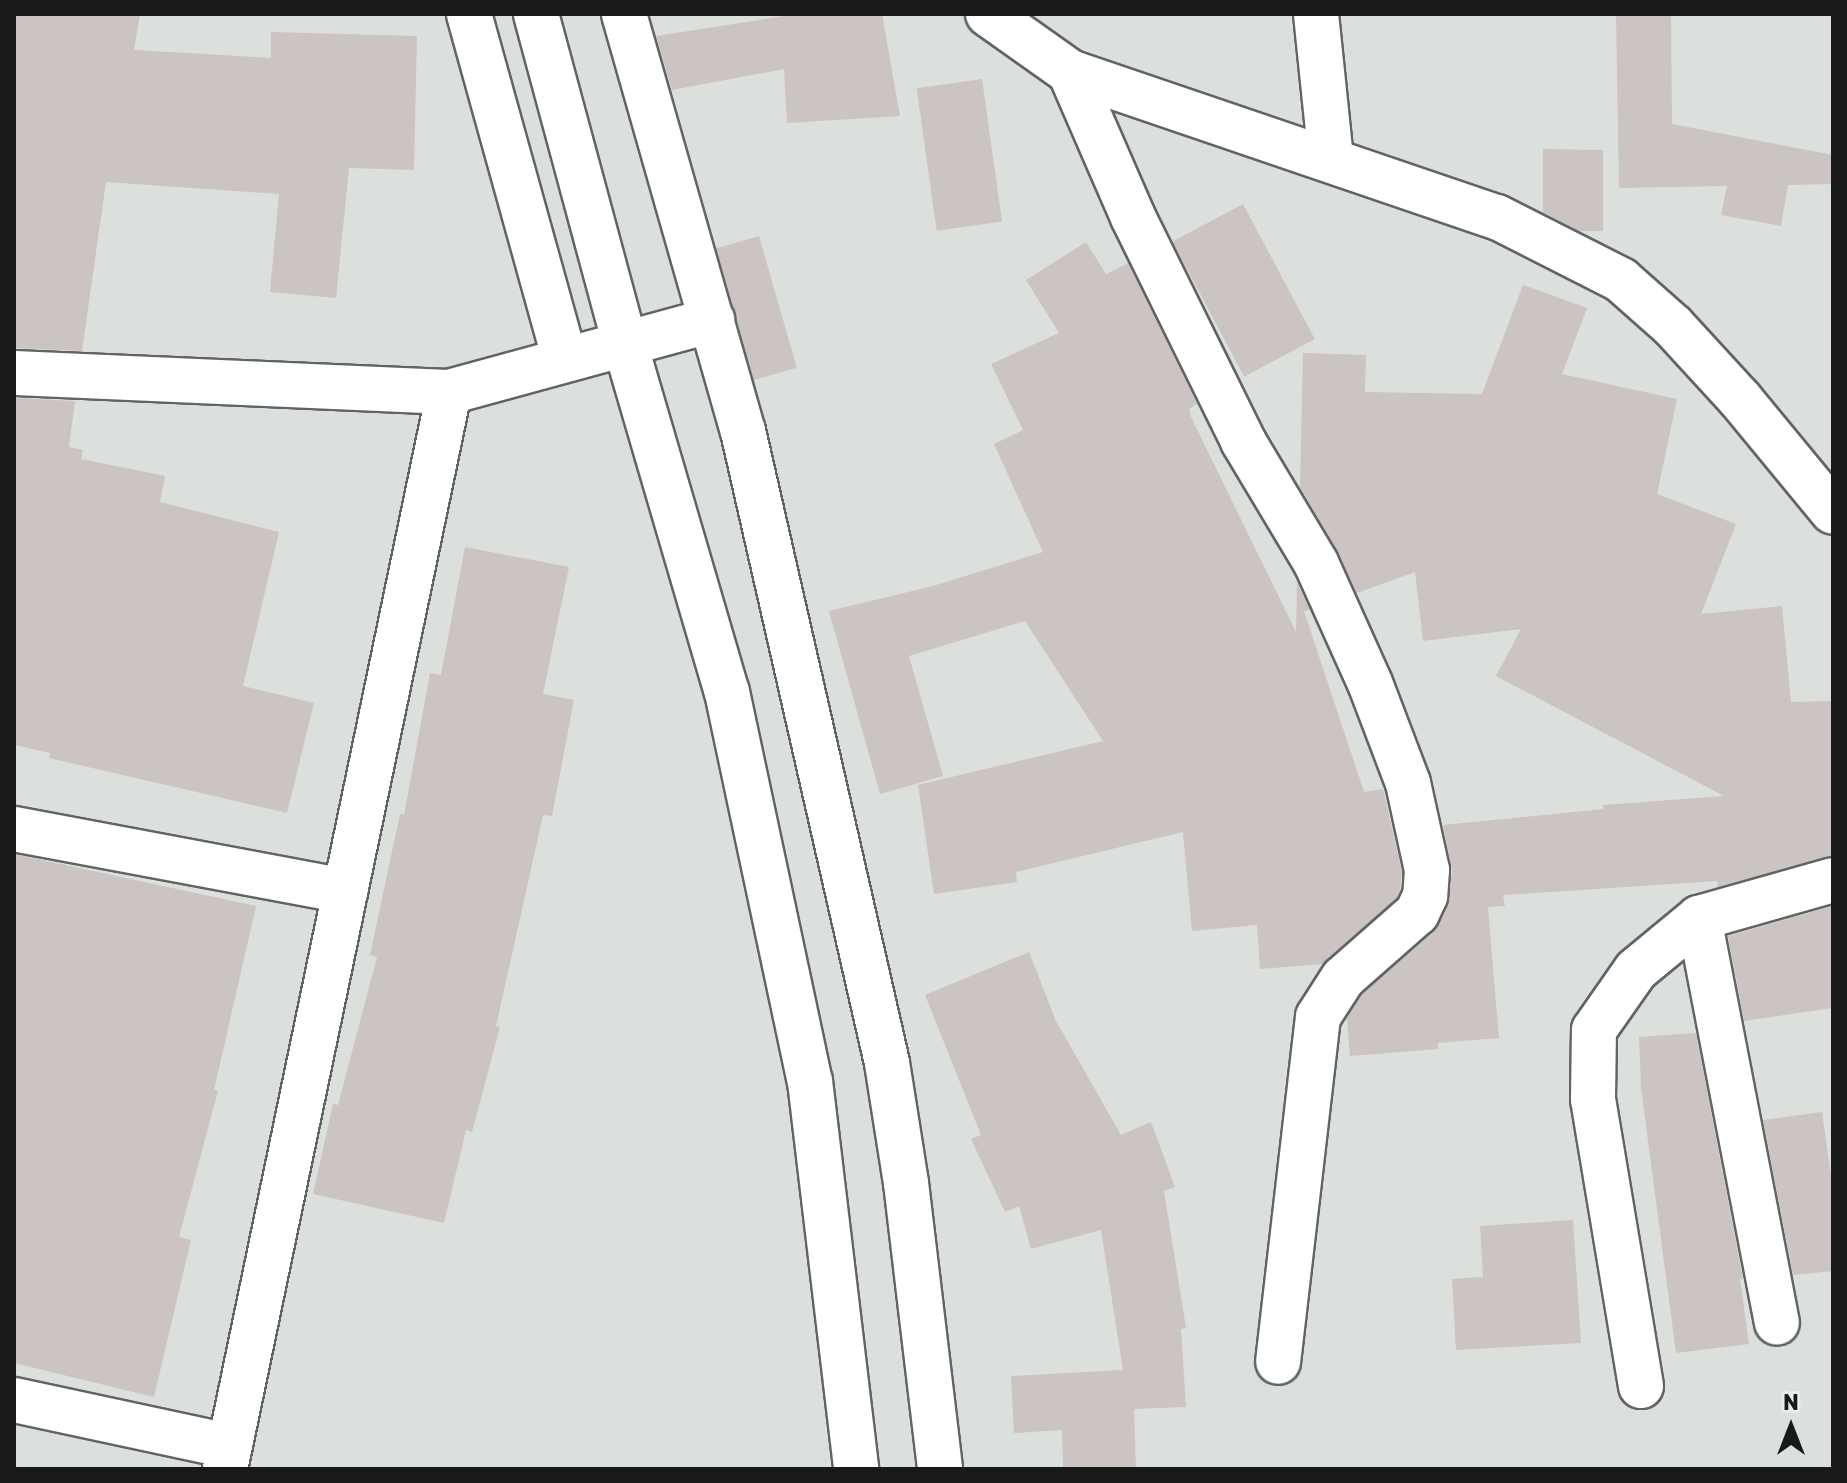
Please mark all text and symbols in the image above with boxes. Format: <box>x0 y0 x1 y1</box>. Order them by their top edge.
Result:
north arrow <box>1751 1387 1831 1467</box>
text: N <box>1783 1389 1799 1416</box>

